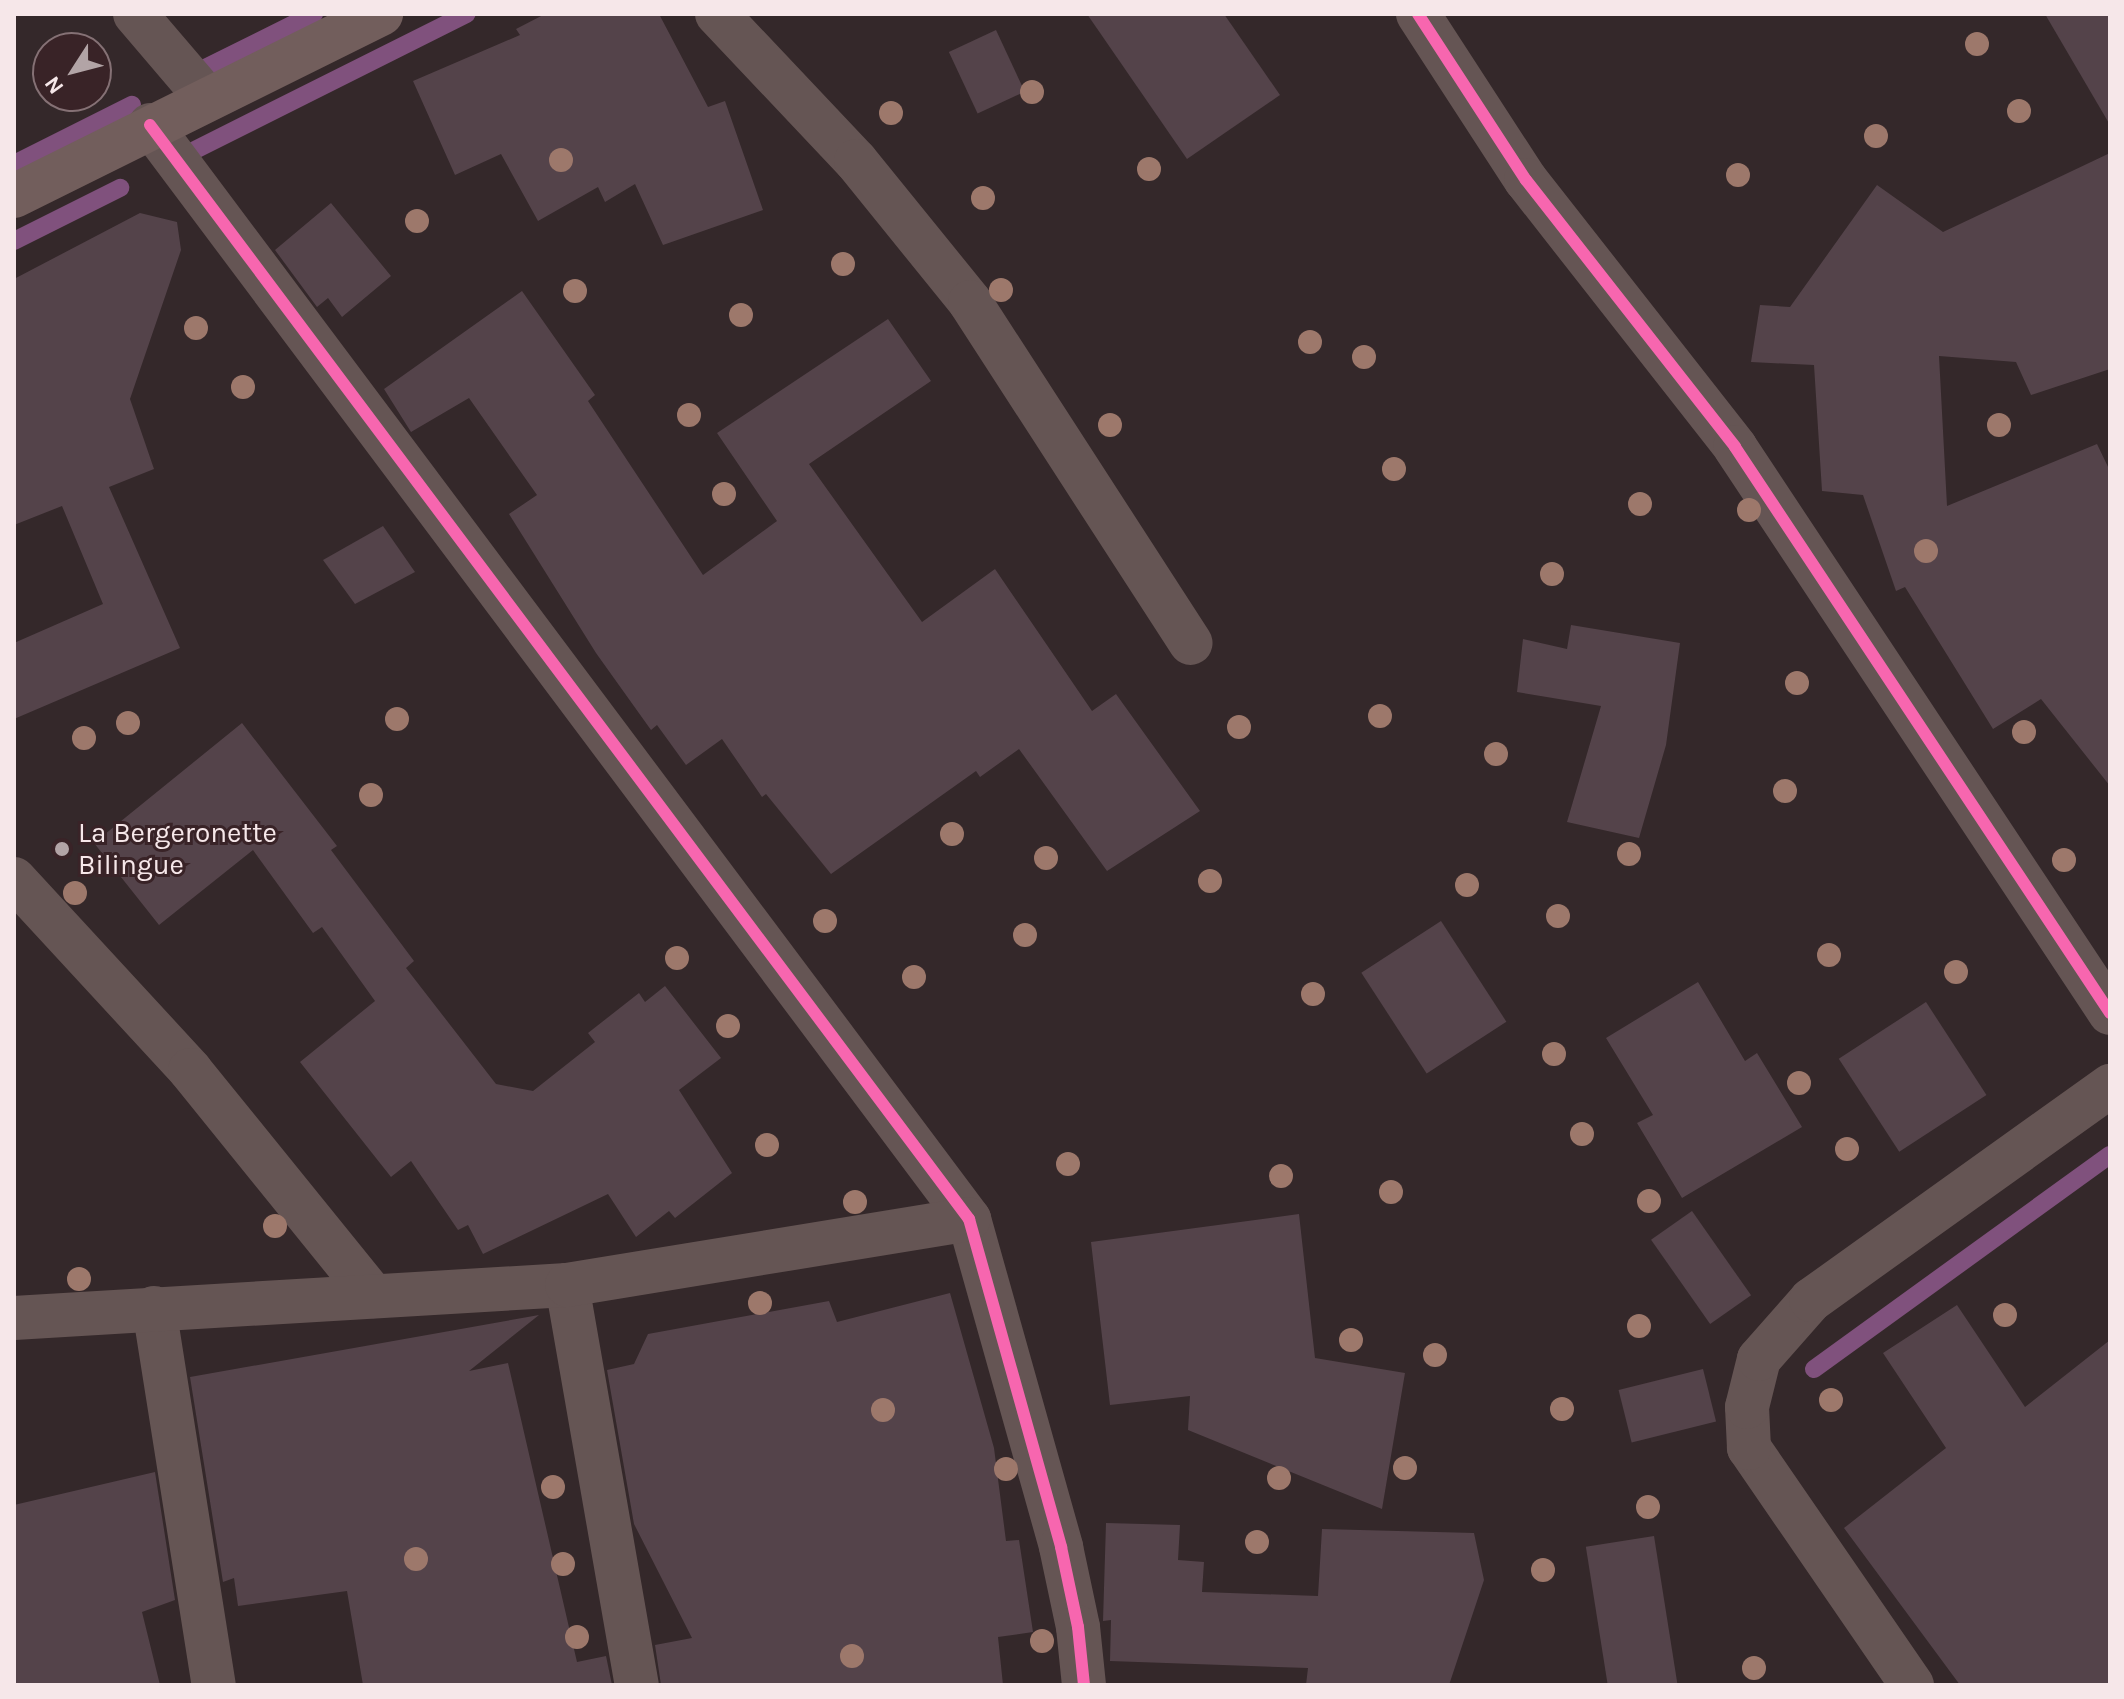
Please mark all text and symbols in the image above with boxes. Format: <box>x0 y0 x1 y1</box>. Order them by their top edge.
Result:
north arrow <box>32 32 112 112</box>
text: N <box>39 71 69 99</box>
place label: La Bergeronette Bilingue <box>78 816 277 882</box>
marker: La Bergeronette Bilingue <box>53 840 71 858</box>

